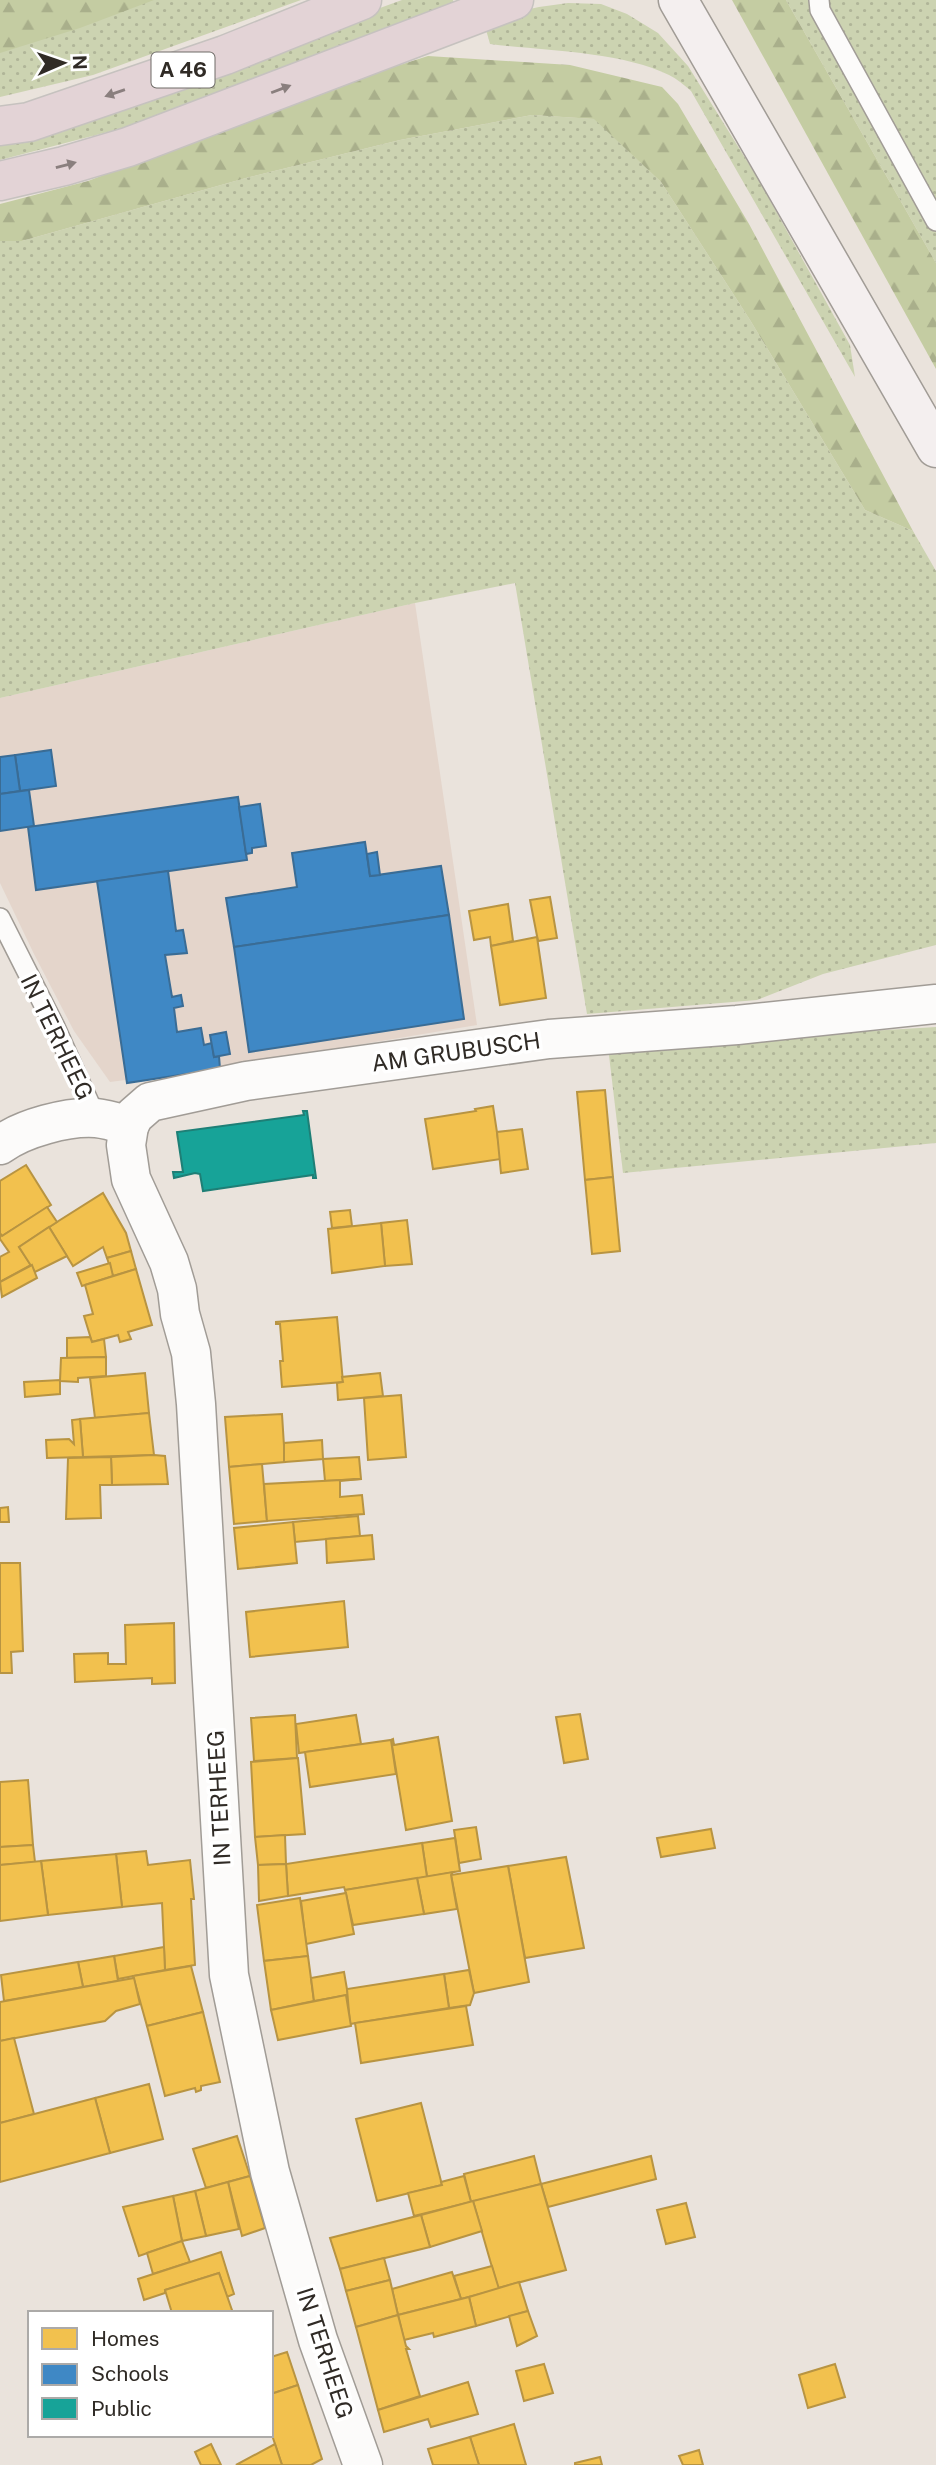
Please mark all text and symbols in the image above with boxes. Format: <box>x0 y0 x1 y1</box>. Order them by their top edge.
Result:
north arrow <box>28 28 98 98</box>
road number: A 46 <box>152 52 214 88</box>
text: N <box>69 55 91 70</box>
one-way arrow <box>270 83 291 94</box>
one-way arrow <box>104 88 125 99</box>
one-way arrow <box>56 159 78 170</box>
street label: IN TERHEEG <box>15 970 99 1104</box>
street label: AM GRUBUSCH <box>370 1026 542 1077</box>
street label: IN TERHEEG <box>201 1729 236 1867</box>
street label: IN TERHEEG <box>292 2284 359 2422</box>
legend <box>28 2311 273 2437</box>
text: Homes <box>91 2326 159 2351</box>
text: Schools <box>91 2361 169 2386</box>
text: Public <box>91 2396 152 2421</box>

